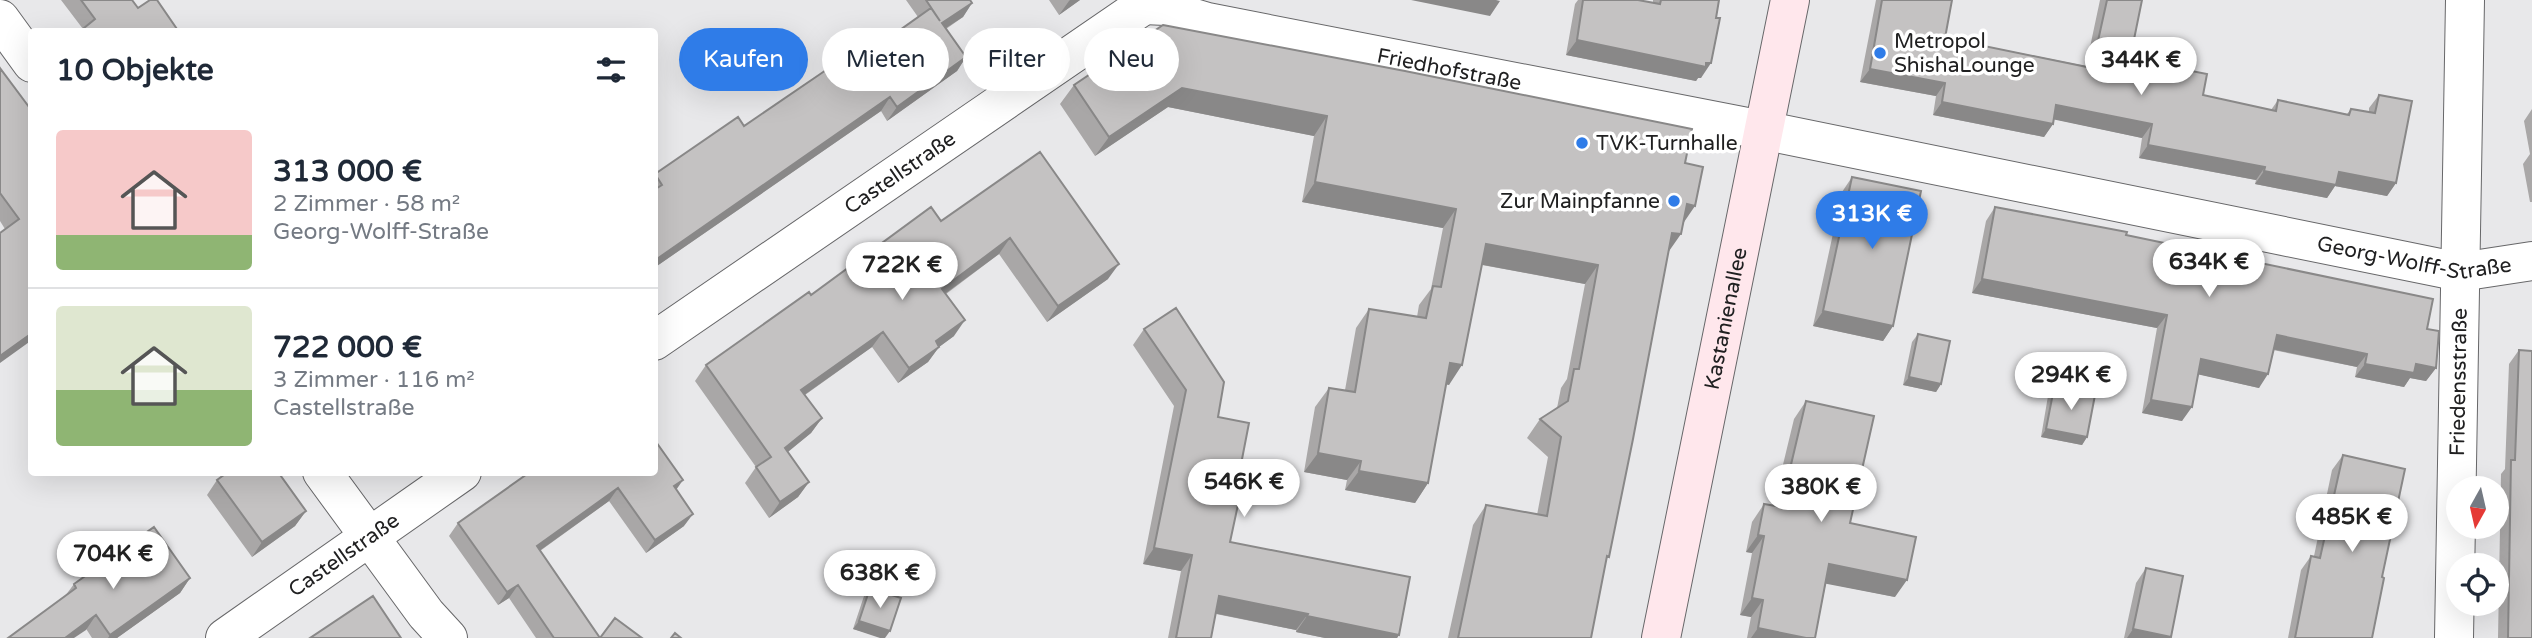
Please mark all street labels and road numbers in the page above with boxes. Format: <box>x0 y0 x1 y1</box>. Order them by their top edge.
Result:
street label: Friedhofstraße <box>1375 43 1524 95</box>
street label: Castellstraße <box>839 126 960 219</box>
street label: Georg-Wolff-Straße <box>2315 231 2513 284</box>
street label: Kastanienallee <box>1699 245 1752 392</box>
street label: Friedensstraße <box>2445 308 2472 456</box>
street label: Castellstraße <box>284 507 404 602</box>

